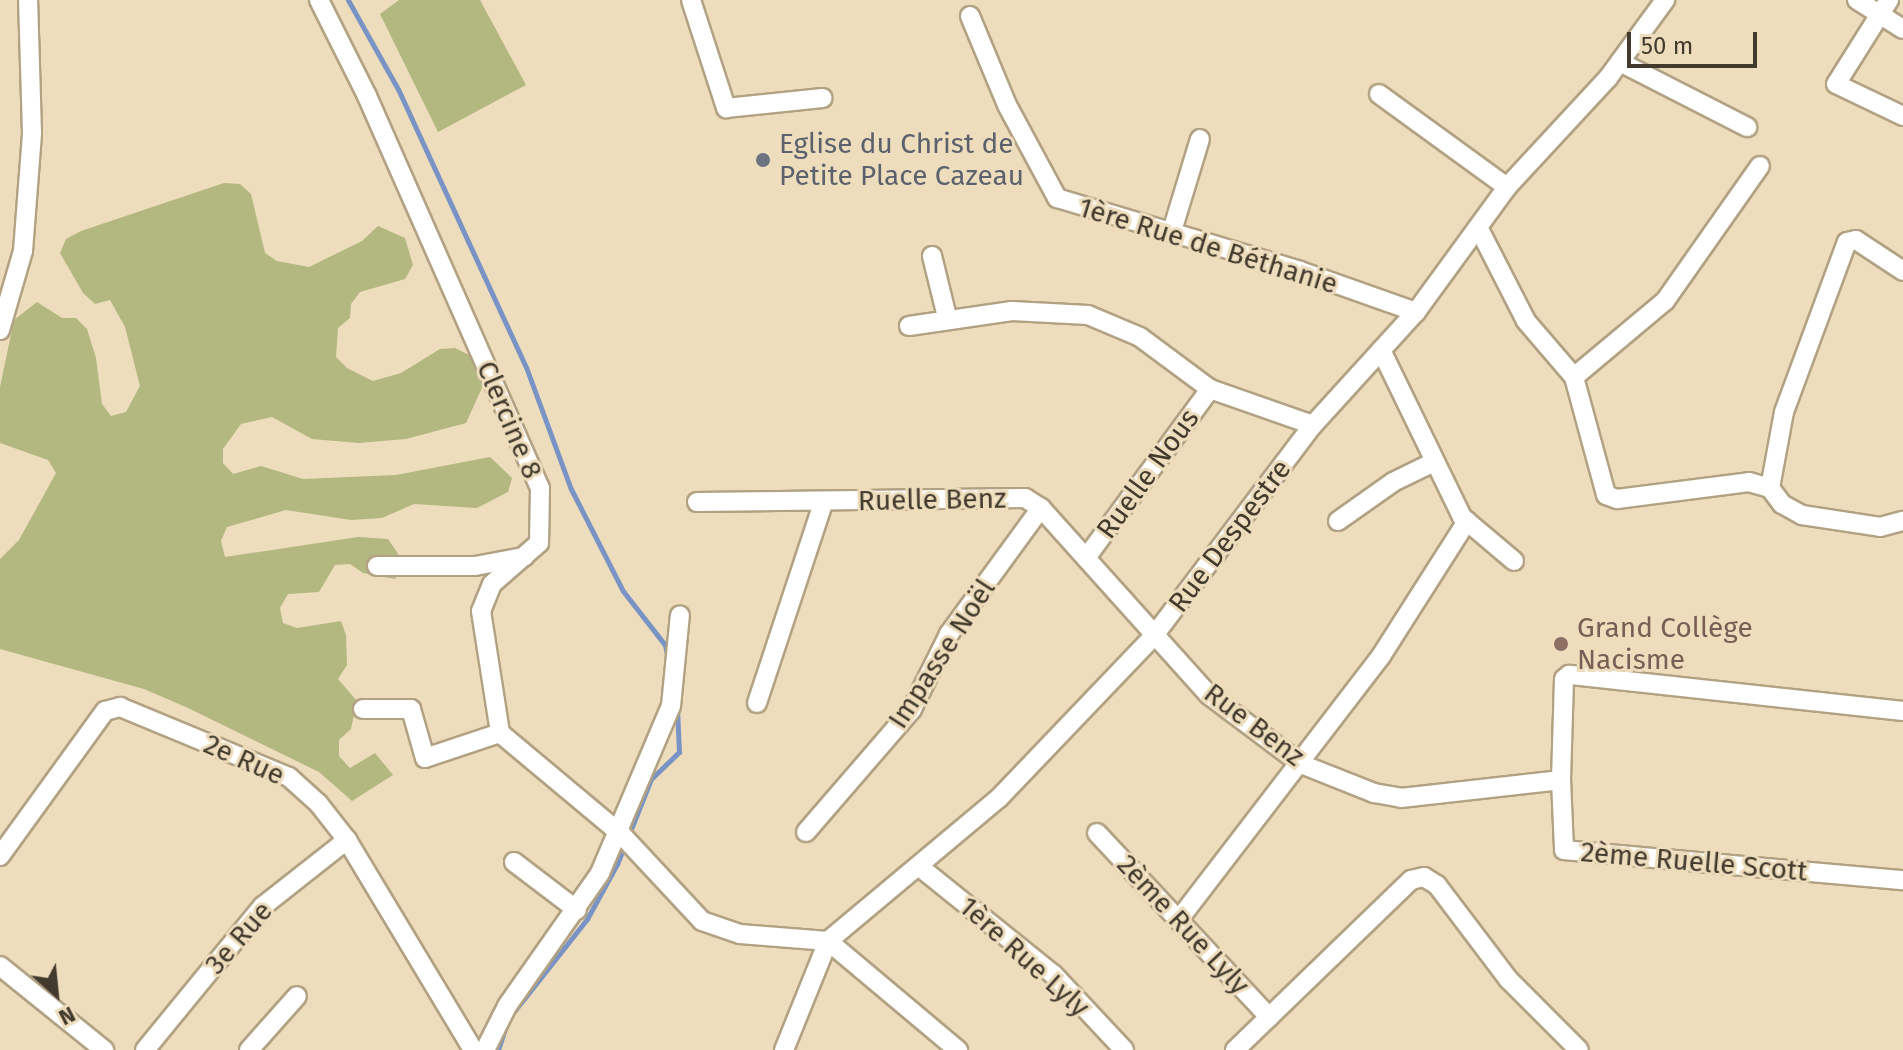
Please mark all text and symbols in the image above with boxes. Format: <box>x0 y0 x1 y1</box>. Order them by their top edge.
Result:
scale bar <box>1631 16 1761 66</box>
text: 50 m <box>1641 32 1693 60</box>
place label: Eglise du Christ de Petite Place Cazeau <box>779 127 1024 193</box>
marker: Eglise du Christ de Petite Place Cazeau <box>754 151 772 169</box>
street label: 1ère Rue de Béthanie <box>1074 191 1342 301</box>
street label: Clercine 8 <box>469 356 549 484</box>
street label: Ruelle Nous <box>1090 403 1206 545</box>
street label: Rue Despestre <box>1162 453 1298 619</box>
street label: Ruelle Benz <box>858 482 1006 518</box>
street label: Impasse Noël <box>881 573 1003 735</box>
place label: Grand Collège Nacisme <box>1577 611 1753 677</box>
marker: Grand Collège Nacisme <box>1552 635 1570 653</box>
street label: Rue Benz <box>1197 676 1311 774</box>
street label: 2e Rue <box>199 727 289 793</box>
street label: 2ème Ruelle Scott <box>1579 835 1809 889</box>
street label: 2ème Rue Lyly <box>1110 848 1256 1002</box>
street label: 1ère Rue Lyly <box>952 890 1096 1024</box>
street label: 3e Rue <box>198 895 280 981</box>
north arrow <box>16 954 96 1034</box>
text: N <box>54 1000 80 1031</box>

